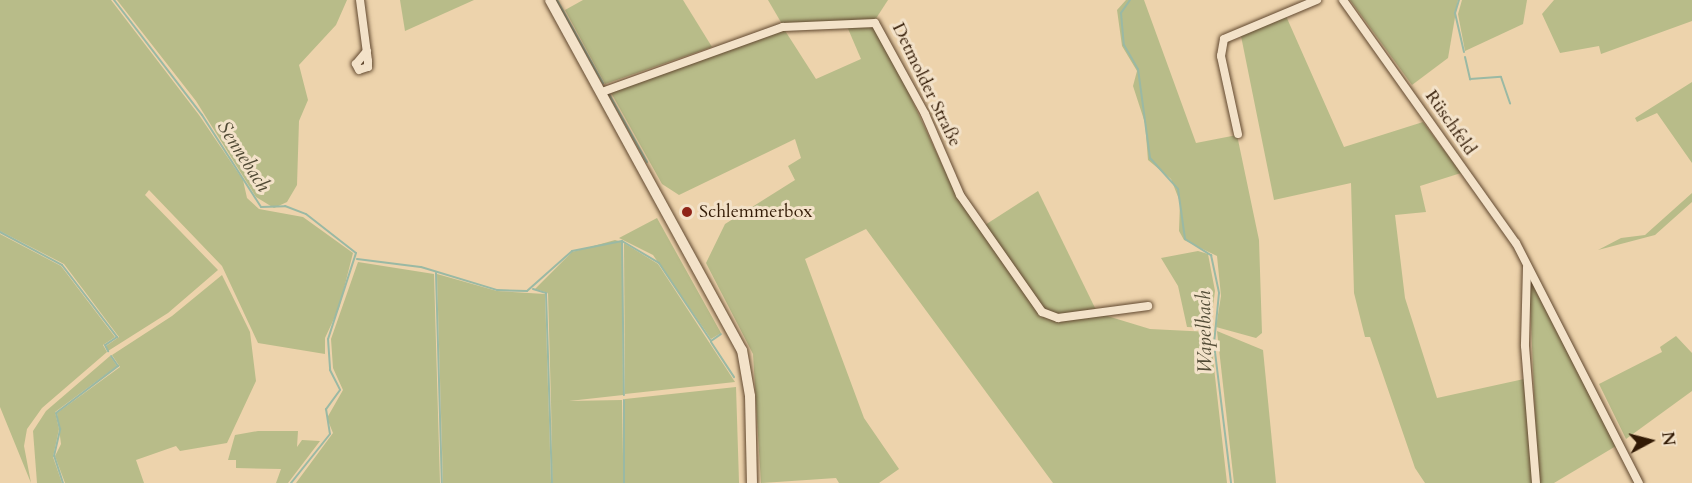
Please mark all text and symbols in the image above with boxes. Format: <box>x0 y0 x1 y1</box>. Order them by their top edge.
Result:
street label: Detmolder Straße <box>887 20 965 150</box>
street label: Rüschfeld <box>1420 86 1480 160</box>
water label: Sennebach <box>212 116 276 196</box>
place label: Schlemmerbox <box>699 201 812 223</box>
marker: Schlemmerbox <box>680 205 694 219</box>
water label: Wapelbach <box>1191 290 1217 374</box>
north arrow <box>1620 411 1680 471</box>
text: N <box>1656 431 1680 447</box>

